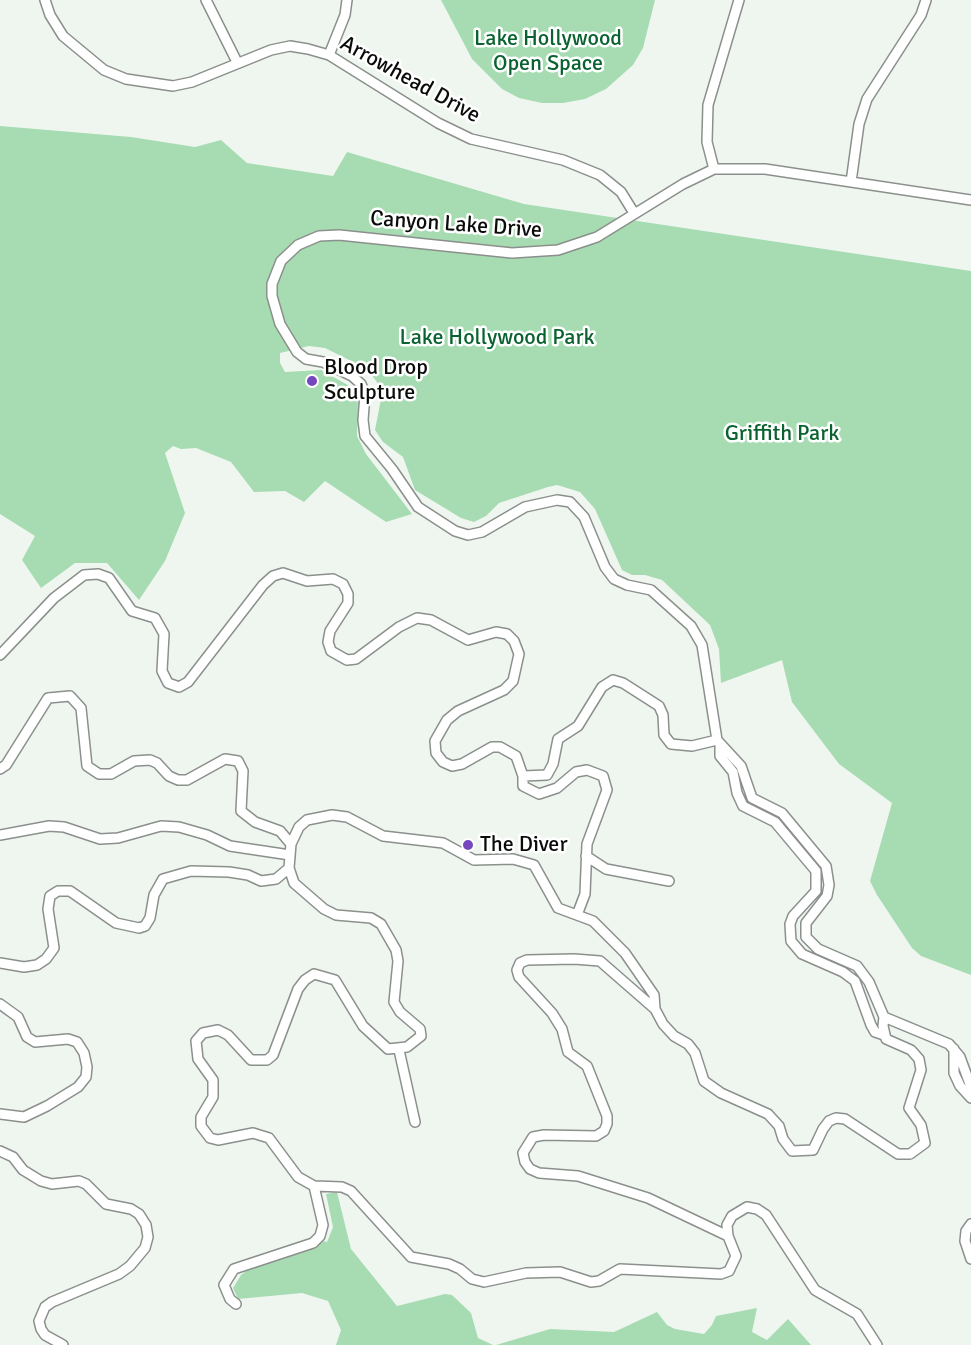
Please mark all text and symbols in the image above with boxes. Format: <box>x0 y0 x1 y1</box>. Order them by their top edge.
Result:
park label: Lake Hollywood Open Space <box>474 26 622 78</box>
street label: Arrowhead Drive <box>335 31 485 129</box>
street label: Canyon Lake Drive <box>369 206 543 244</box>
park label: Lake Hollywood Park <box>399 325 595 351</box>
place label: Blood Drop Sculpture <box>324 355 428 406</box>
marker: Blood Drop Sculpture <box>305 374 319 388</box>
park label: Griffith Park <box>725 421 839 447</box>
place label: The Diver <box>480 832 567 858</box>
marker: The Diver <box>461 838 475 852</box>

